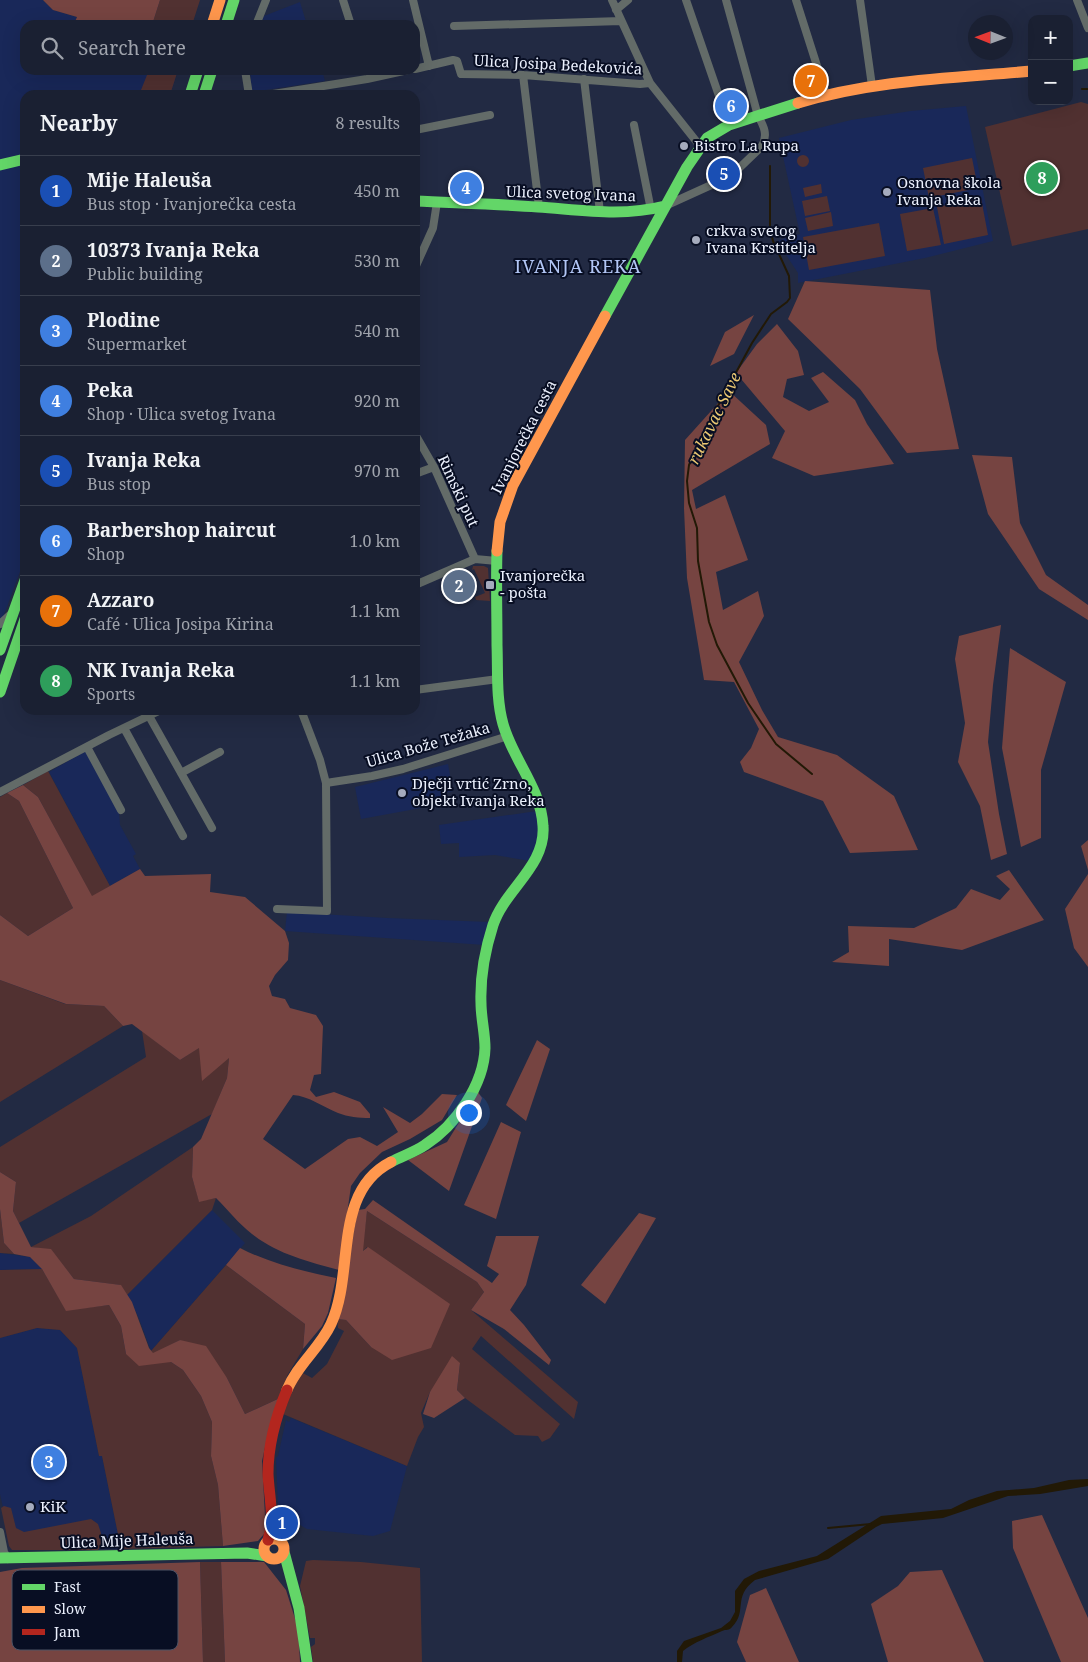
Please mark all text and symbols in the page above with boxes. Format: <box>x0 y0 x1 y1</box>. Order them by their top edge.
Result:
north arrow <box>968 15 1013 60</box>
map controls <box>1028 15 1073 105</box>
button: + <box>1028 15 1073 60</box>
search box <box>20 20 420 75</box>
icon: search <box>38 34 66 62</box>
text: Search here <box>78 35 186 61</box>
street label: Ulica Josipa Bedekovića <box>473 50 643 78</box>
button: − <box>1028 60 1073 105</box>
pin: 7 <box>795 62 827 100</box>
pin: 6 <box>715 87 747 125</box>
text: Nearby <box>40 109 118 137</box>
text: 8 results <box>336 112 400 134</box>
place label: Bistro La Rupa <box>694 135 799 155</box>
marker: Bistro La Rupa <box>678 140 690 152</box>
pin: 5 <box>708 155 740 193</box>
pin: 8 <box>1026 159 1058 197</box>
text: Mije Haleuša <box>87 167 212 193</box>
pin: 4 <box>450 169 482 207</box>
place label: Osnovna škola Ivanja Reka <box>897 172 1001 209</box>
text: 1 <box>51 180 61 202</box>
text: 450 m <box>354 180 400 202</box>
street label: Ulica svetog Ivana <box>506 181 636 205</box>
marker: Osnovna škola Ivanja Reka <box>881 186 893 198</box>
text: Bus stop · Ivanjorečka cesta <box>87 193 297 215</box>
place label: crkva svetog Ivana Krstitelja <box>706 220 816 257</box>
marker: crkva svetog Ivana Krstitelja <box>690 234 702 246</box>
text: 10373 Ivanja Reka <box>87 237 260 263</box>
text: 2 <box>51 250 61 272</box>
text: 530 m <box>354 250 400 272</box>
district label: IVANJA REKA <box>515 254 641 278</box>
text: Public building <box>87 263 203 285</box>
text: Plodine <box>87 307 160 333</box>
text: 3 <box>51 320 61 342</box>
text: 540 m <box>354 320 400 342</box>
text: Supermarket <box>87 333 187 355</box>
water label: rukavac Save <box>682 368 746 468</box>
street label: Ivanjorečka cesta <box>486 376 560 497</box>
text: Peka <box>87 377 134 403</box>
text: 4 <box>51 390 61 412</box>
text: 920 m <box>354 390 400 412</box>
text: Shop · Ulica svetog Ivana <box>87 403 276 425</box>
text: Ivanja Reka <box>87 447 201 473</box>
street label: Rimski put <box>434 451 484 530</box>
text: 5 <box>51 460 61 482</box>
text: 970 m <box>354 460 400 482</box>
text: Bus stop <box>87 473 151 495</box>
text: Barbershop haircut <box>87 517 276 543</box>
text: 6 <box>51 530 61 552</box>
text: 1.0 km <box>349 530 400 552</box>
text: Shop <box>87 543 125 565</box>
place label: Ivanjorečka - pošta <box>500 565 585 602</box>
pin: 2 <box>443 567 475 605</box>
marker: Ivanjorečka - pošta <box>484 579 496 591</box>
text: Azzaro <box>87 587 154 613</box>
text: 7 <box>51 600 61 622</box>
text: 1.1 km <box>349 600 400 622</box>
text: Café · Ulica Josipa Kirina <box>87 613 274 635</box>
text: NK Ivanja Reka <box>87 657 235 683</box>
text: 8 <box>51 670 61 692</box>
text: 1.1 km <box>349 670 400 692</box>
text: Sports <box>87 683 135 705</box>
street label: Ulica Bože Težaka <box>364 717 492 771</box>
place label: Dječji vrtić Zrno, objekt Ivanja Reka <box>412 773 545 810</box>
marker: Dječji vrtić Zrno, objekt Ivanja Reka <box>396 787 408 799</box>
your location <box>456 1100 482 1126</box>
pin: 3 <box>33 1443 65 1481</box>
place label: KiK <box>40 1496 66 1516</box>
marker: KiK <box>24 1501 36 1513</box>
pin: 1 <box>266 1504 298 1542</box>
street label: Ulica Mije Haleuša <box>60 1528 194 1552</box>
legend <box>12 1570 178 1650</box>
text: Fast <box>54 1577 81 1596</box>
text: Slow <box>54 1599 87 1618</box>
text: Jam <box>53 1622 80 1641</box>

